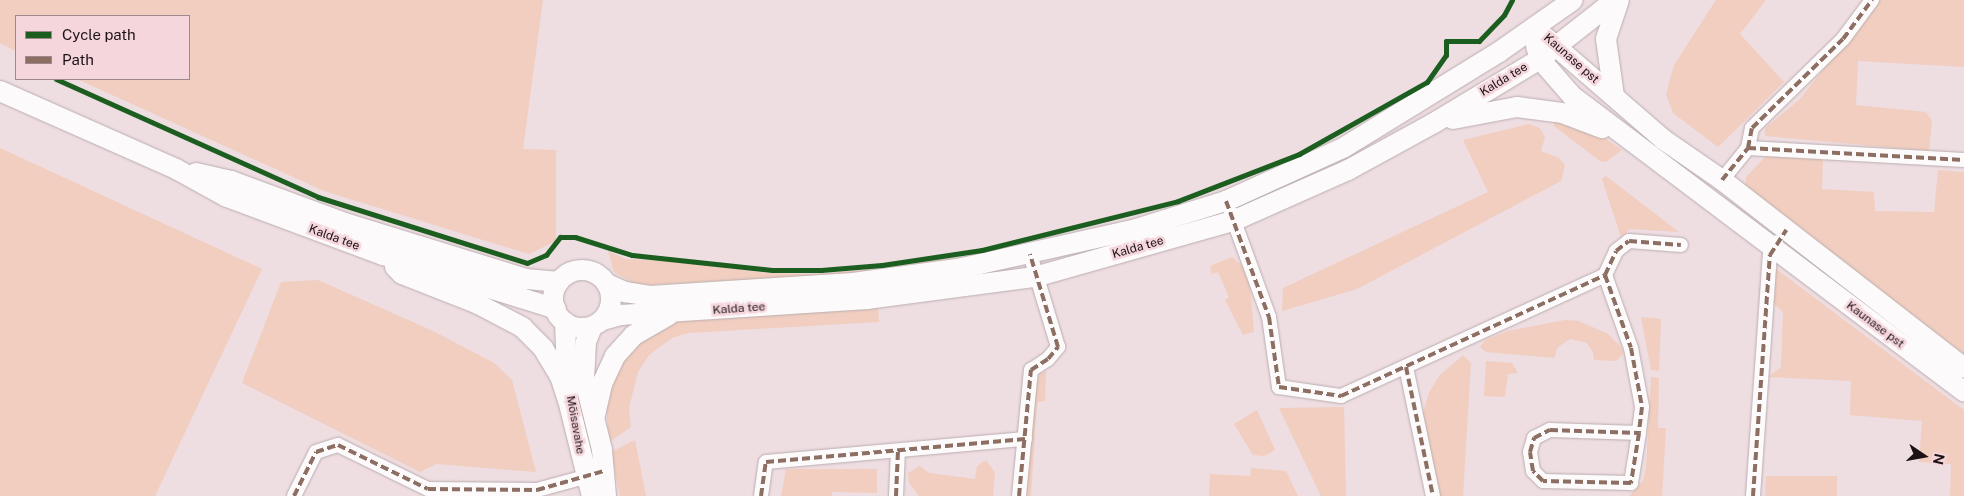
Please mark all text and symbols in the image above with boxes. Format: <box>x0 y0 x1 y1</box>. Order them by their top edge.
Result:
legend <box>15 15 190 80</box>
text: Cycle path <box>62 26 136 43</box>
street label: Kaunase pst <box>1540 31 1602 87</box>
text: Path <box>62 51 94 68</box>
street label: Kalda tee <box>1478 60 1530 100</box>
street label: Kalda tee <box>307 222 361 254</box>
street label: Kalda tee <box>1111 234 1165 262</box>
street label: Kaunase pst <box>1843 299 1907 351</box>
street label: Kalda tee <box>712 300 766 318</box>
street label: Mõisavahe <box>563 395 587 455</box>
north arrow <box>1899 431 1949 481</box>
text: N <box>1930 452 1948 466</box>

